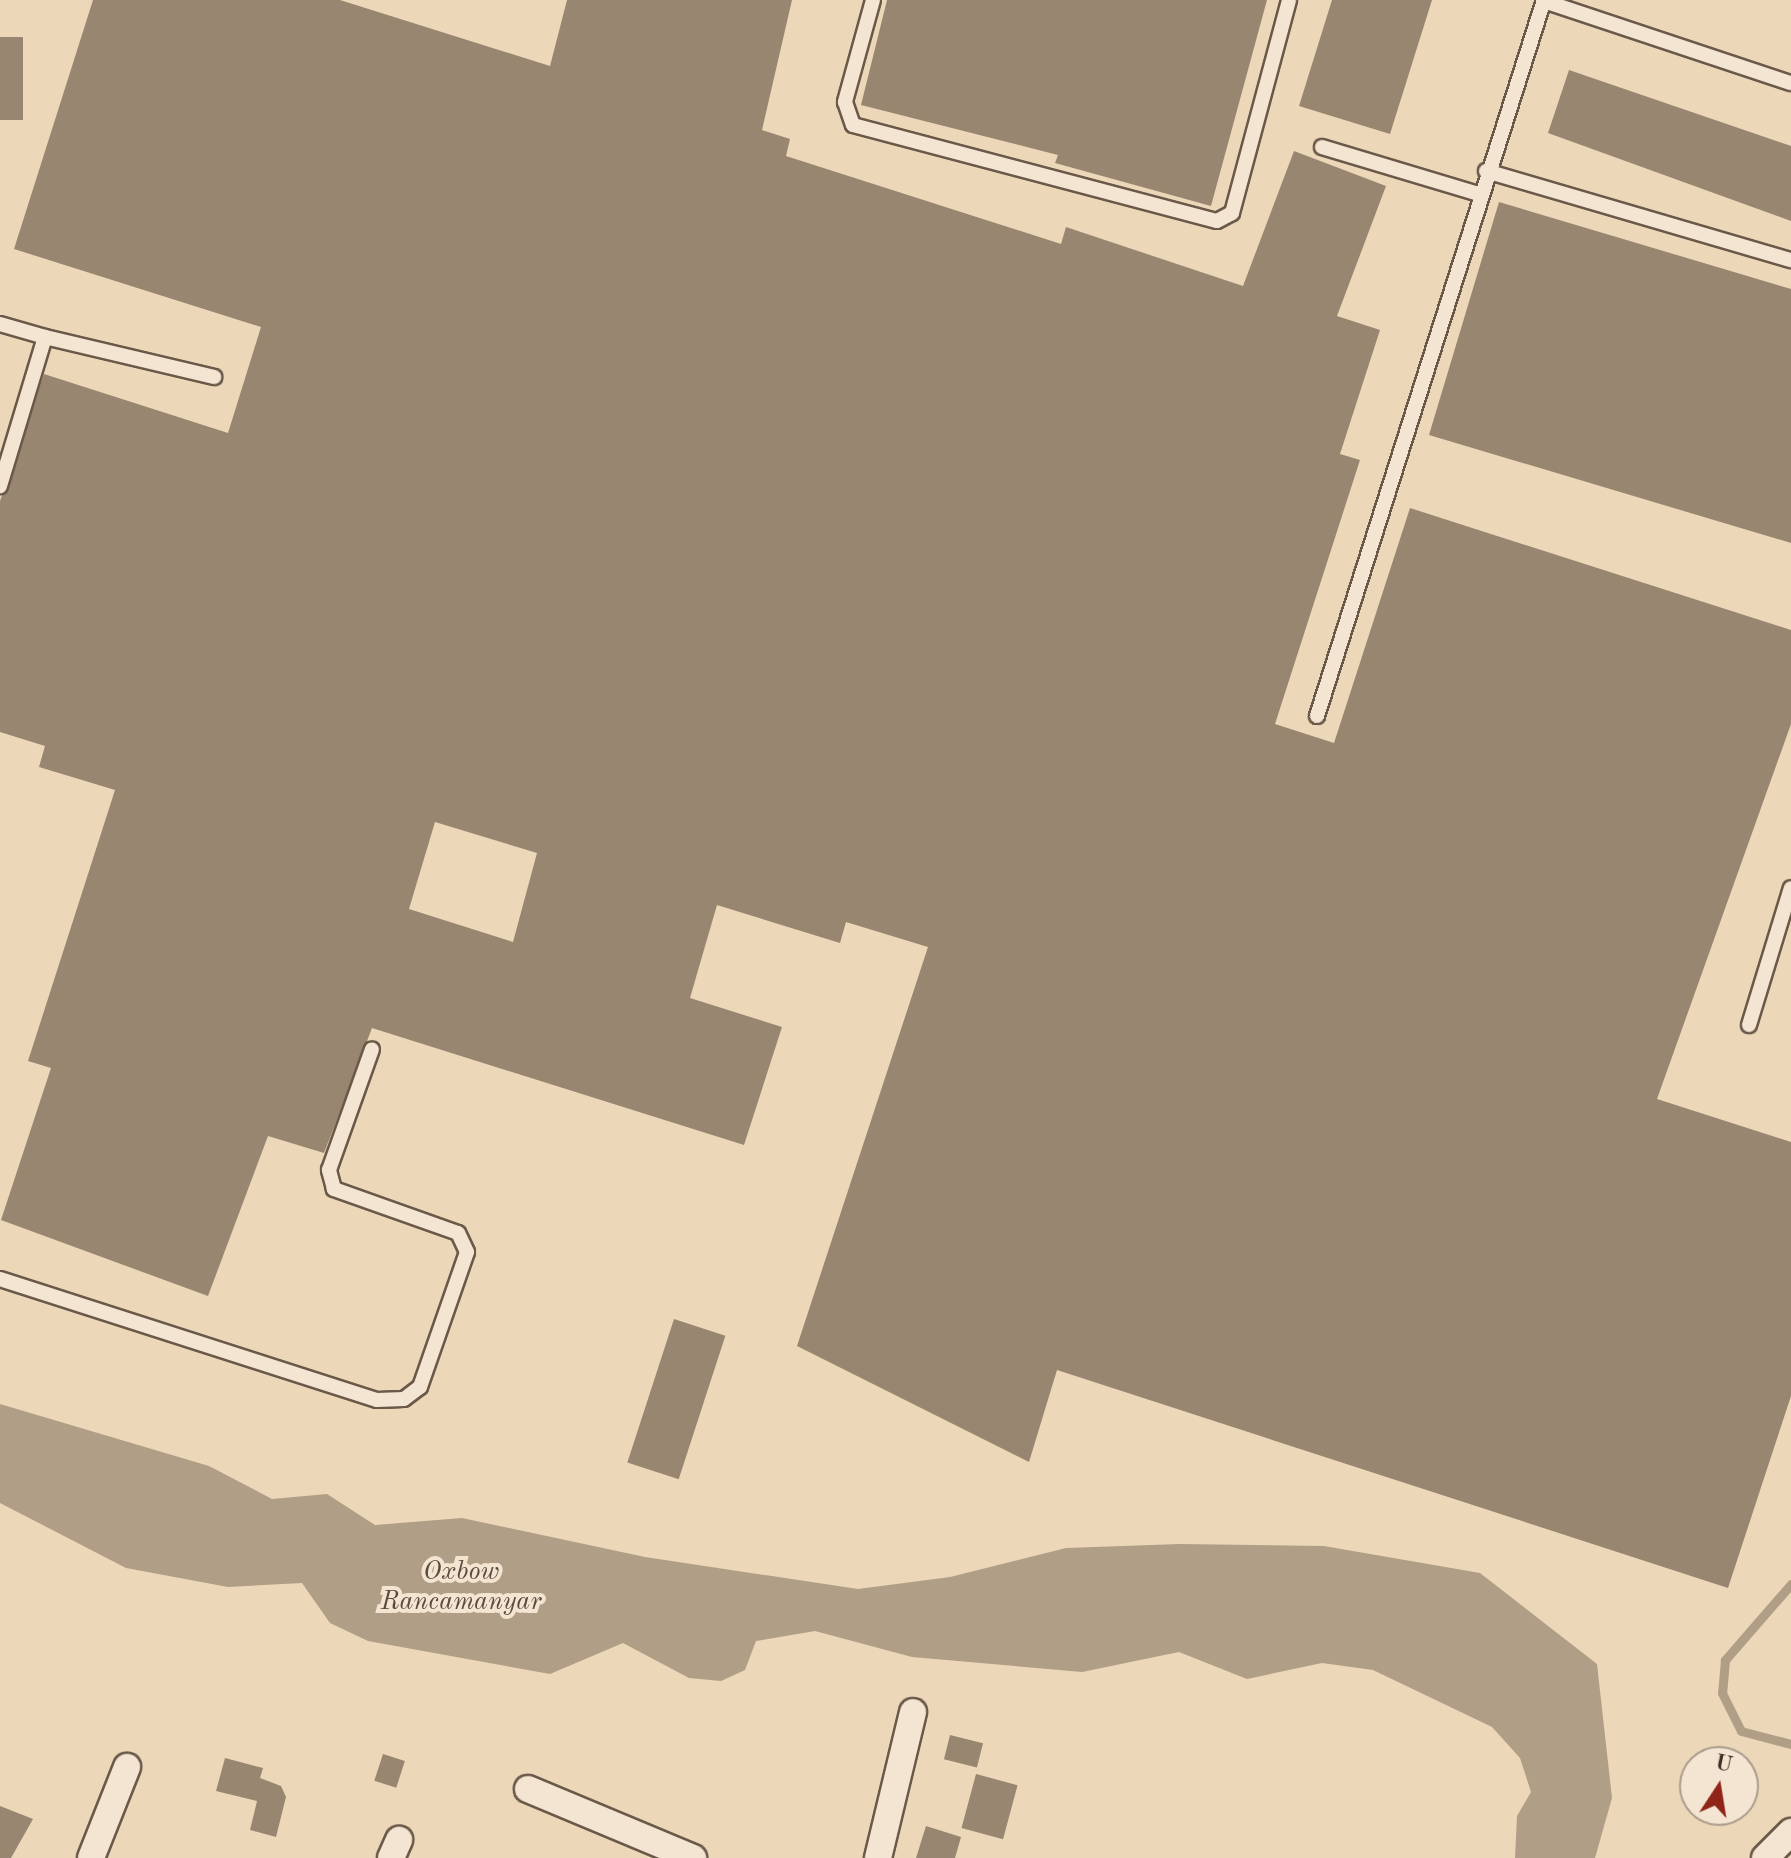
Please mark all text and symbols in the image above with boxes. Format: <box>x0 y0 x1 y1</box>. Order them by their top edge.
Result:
water label: Oxbow Rancamanyar <box>381 1557 541 1618</box>
north arrow <box>1679 1746 1759 1826</box>
text: U <box>1713 1752 1734 1777</box>

